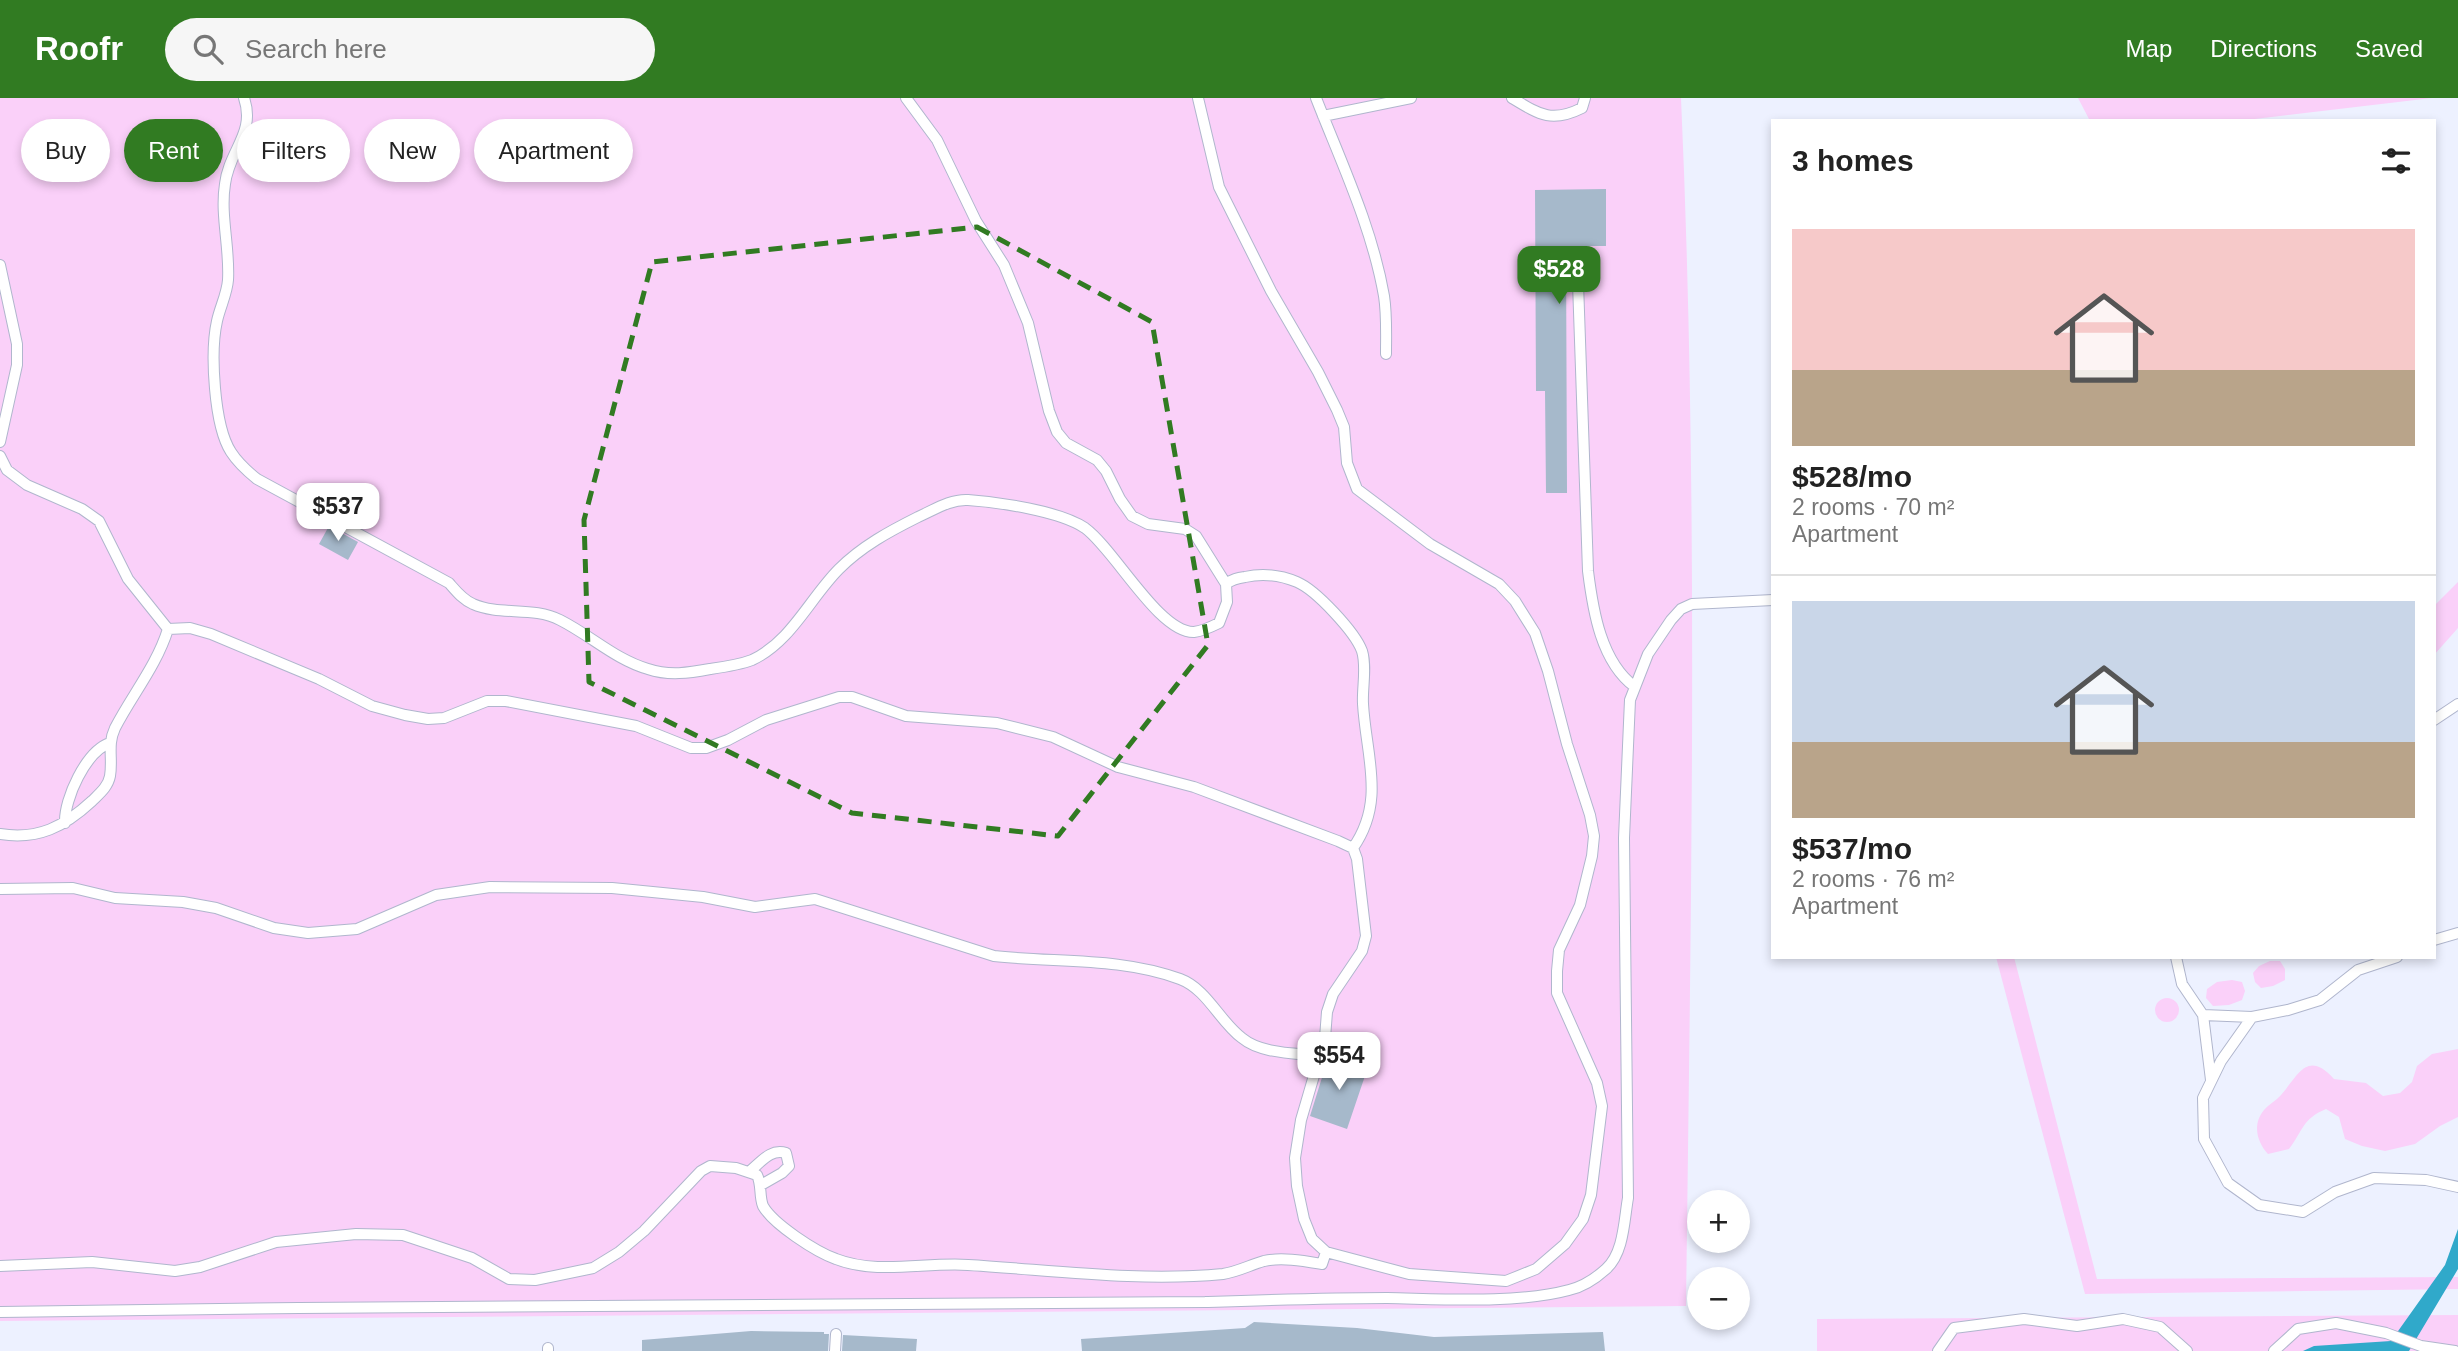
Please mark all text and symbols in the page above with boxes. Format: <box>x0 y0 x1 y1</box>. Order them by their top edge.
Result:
search box <box>165 18 655 81</box>
text: Roofr <box>35 30 123 67</box>
icon: search <box>189 30 227 68</box>
text: Search here <box>245 34 387 64</box>
text: Map <box>2126 35 2172 62</box>
text: Directions <box>2210 35 2317 62</box>
text: Saved <box>2355 35 2423 62</box>
chip: Buy <box>21 119 110 182</box>
chip: Rent <box>124 119 223 182</box>
chip: Filters <box>237 119 350 182</box>
chip: New <box>364 119 460 182</box>
chip: Apartment <box>474 119 633 182</box>
icon: filters <box>2377 142 2415 180</box>
text: 3 homes <box>1792 144 1914 177</box>
pin: $528 <box>1518 246 1600 306</box>
text: $528 <box>1533 256 1585 282</box>
icon: home <box>2041 275 2167 401</box>
text: $528/mo <box>1792 460 1912 493</box>
pin: $537 <box>297 484 379 543</box>
text: $537 <box>312 493 364 519</box>
text: 2 rooms · 70 m² <box>1792 494 1954 520</box>
text: Apartment <box>1792 521 1898 547</box>
icon: home <box>2041 647 2167 773</box>
text: $537/mo <box>1792 832 1912 865</box>
text: 2 rooms · 76 m² <box>1792 866 1954 892</box>
text: Apartment <box>1792 893 1898 919</box>
pin: $554 <box>1298 1032 1380 1092</box>
text: $554 <box>1313 1042 1365 1068</box>
map controls <box>1687 1190 1750 1330</box>
button: + <box>1687 1190 1750 1253</box>
button: − <box>1687 1267 1750 1330</box>

